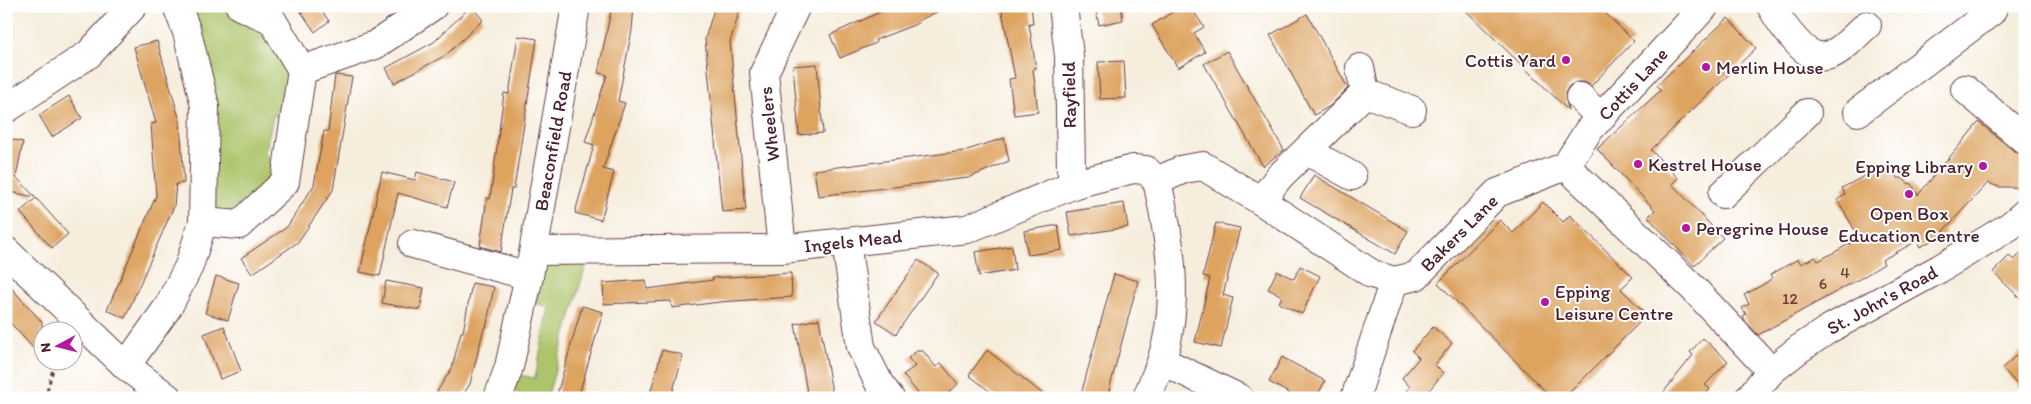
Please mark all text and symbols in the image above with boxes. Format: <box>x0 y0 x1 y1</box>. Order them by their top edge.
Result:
street label: Cottis Lane <box>1593 43 1673 125</box>
place label: Cottis Yard <box>1465 49 1557 72</box>
marker: Cottis Yard <box>1560 54 1572 66</box>
place label: Merlin House <box>1716 56 1824 79</box>
street label: Rayfield <box>1057 61 1081 129</box>
marker: Merlin House <box>1700 61 1712 73</box>
street label: Beaconfield Road <box>529 69 577 213</box>
street label: Wheelers <box>754 85 784 163</box>
place label: Kestrel House <box>1648 153 1762 176</box>
place label: Epping Library <box>1855 155 1973 178</box>
marker: Kestrel House <box>1632 158 1644 170</box>
marker: Epping Library <box>1977 160 1989 172</box>
marker: Open Box Education Centre <box>1903 188 1915 200</box>
street label: Bakers Lane <box>1415 189 1503 277</box>
place label: Open Box Education Centre <box>1838 202 1980 247</box>
place label: Peregrine House <box>1696 217 1829 240</box>
marker: Peregrine House <box>1680 222 1692 234</box>
street label: Ingels Mead <box>803 224 903 258</box>
street label: St. John's Road <box>1823 260 1941 340</box>
house number: 4 <box>1840 263 1850 282</box>
house number: 6 <box>1819 274 1827 293</box>
place label: Epping Leisure Centre <box>1555 280 1674 325</box>
house number: 12 <box>1782 289 1799 308</box>
marker: Epping Leisure Centre <box>1539 296 1551 308</box>
north arrow <box>32 322 82 372</box>
text: N <box>37 342 55 353</box>

